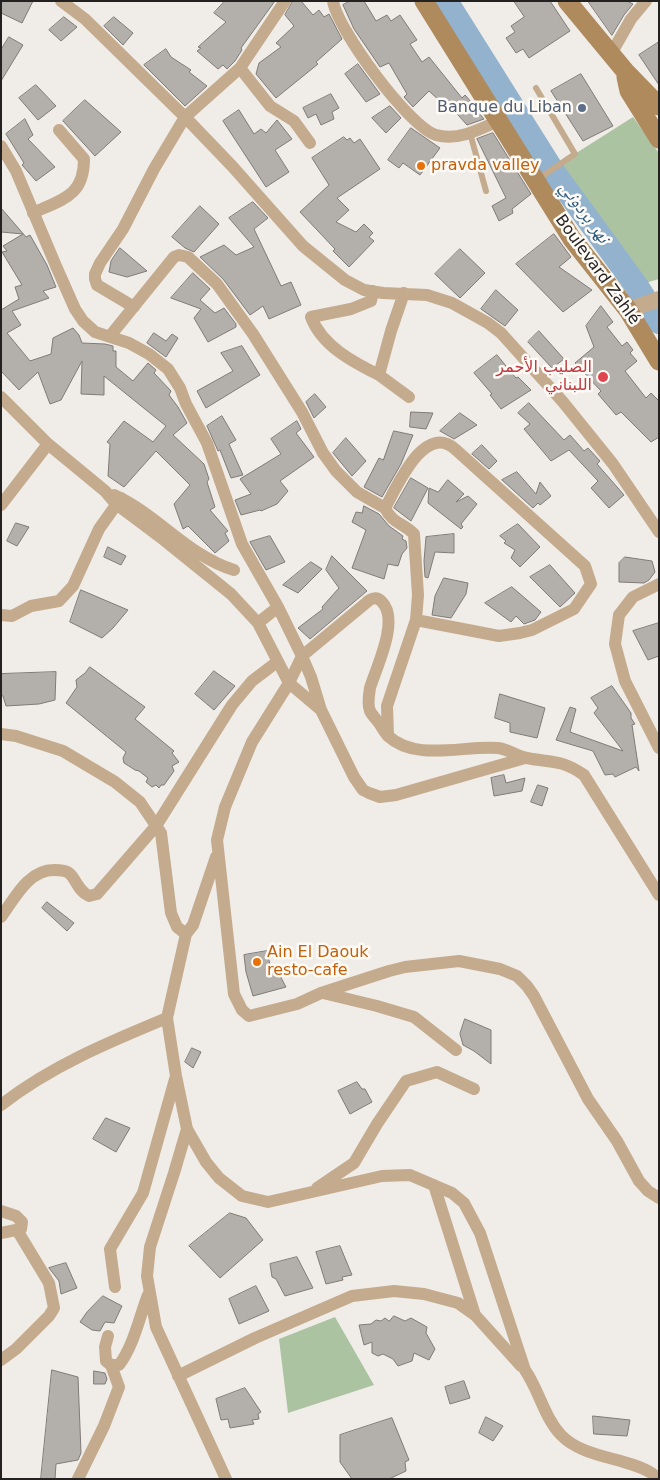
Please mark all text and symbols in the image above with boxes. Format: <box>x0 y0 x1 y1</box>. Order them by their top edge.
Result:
place label: Banque du Liban <box>437 98 572 118</box>
marker: Banque du Liban <box>576 102 588 114</box>
place label: pravda valley <box>431 156 540 176</box>
marker: pravda valley <box>415 160 427 172</box>
water label: نهر بردوني <box>555 178 613 248</box>
street label: Boulevard Zahlé <box>551 211 643 329</box>
place label: الصليب الأحمر اللبناني <box>496 358 592 396</box>
marker: الصليب الأحمر اللبناني <box>596 370 610 384</box>
place label: Ain El Daouk resto-cafe <box>267 943 369 981</box>
marker: Ain El Daouk resto-cafe <box>251 956 263 968</box>

